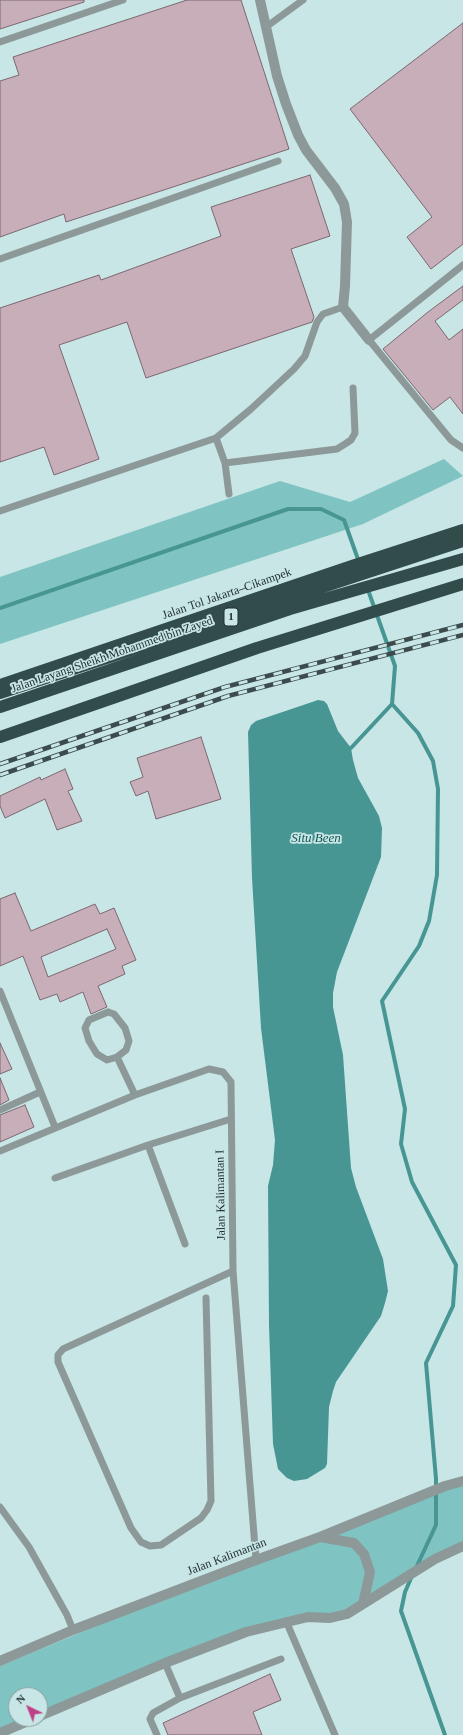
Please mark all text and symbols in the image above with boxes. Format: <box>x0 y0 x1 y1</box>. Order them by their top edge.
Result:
street label: Jalan Tol Jakarta–Cikampek <box>160 565 294 623</box>
road number: 1 <box>224 608 238 626</box>
street label: Jalan Layang Sheikh Mohammed bin Zayed <box>9 614 215 696</box>
water label: Situ Been <box>291 831 341 847</box>
street label: Jalan Kalimantan I <box>213 1150 229 1240</box>
street label: Jalan Kalimantan <box>185 1535 269 1579</box>
north arrow <box>8 1687 48 1727</box>
text: N <box>13 1692 27 1706</box>

